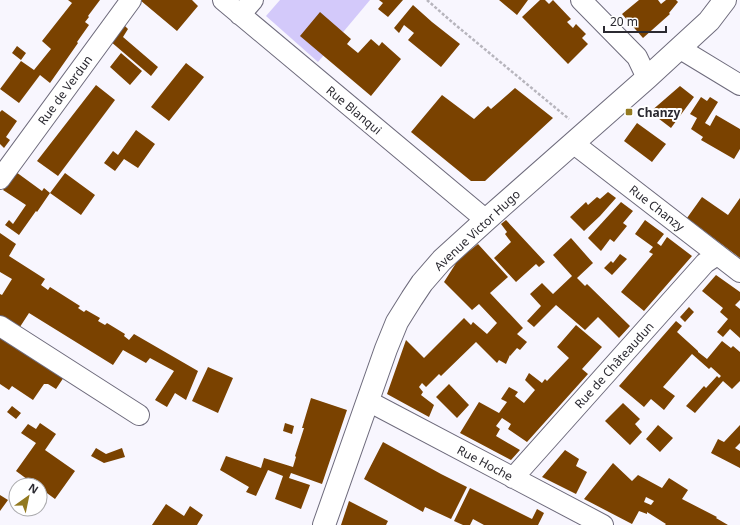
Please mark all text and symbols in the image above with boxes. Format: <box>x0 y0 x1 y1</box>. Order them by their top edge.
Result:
scale bar <box>604 8 666 34</box>
text: 20 m <box>610 13 638 30</box>
street label: Rue de Verdun <box>34 52 96 128</box>
street label: Rue Blanqui <box>323 82 385 138</box>
place label: Chanzy <box>637 104 680 121</box>
marker: Chanzy <box>624 107 634 117</box>
street label: Rue Chanzy <box>626 181 689 235</box>
street label: Avenue Victor Hugo <box>430 186 524 274</box>
street label: Rue de Châteaudun <box>570 318 658 412</box>
street label: Rue Hoche <box>454 441 516 485</box>
north arrow <box>8 477 48 517</box>
text: N <box>26 479 42 497</box>

